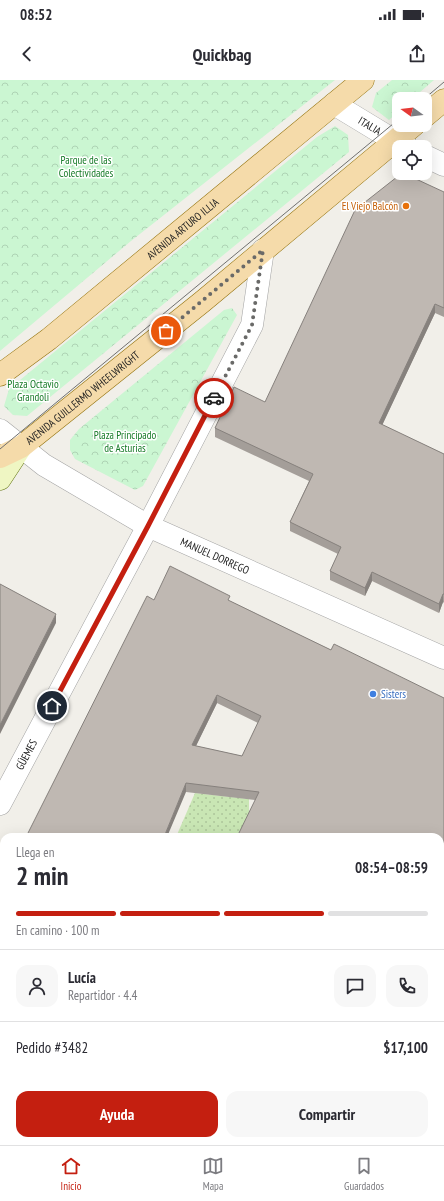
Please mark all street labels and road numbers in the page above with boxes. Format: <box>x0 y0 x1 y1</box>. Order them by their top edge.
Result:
street label: ITALIA <box>356 113 385 139</box>
street label: AVENIDA ARTURO ILLIA <box>144 195 222 263</box>
street label: AVENIDA GUILLERMO WHEELWRIGHT <box>23 348 142 448</box>
street label: MANUEL DORREGO <box>178 534 251 577</box>
street label: GÜEMES <box>13 737 40 772</box>

